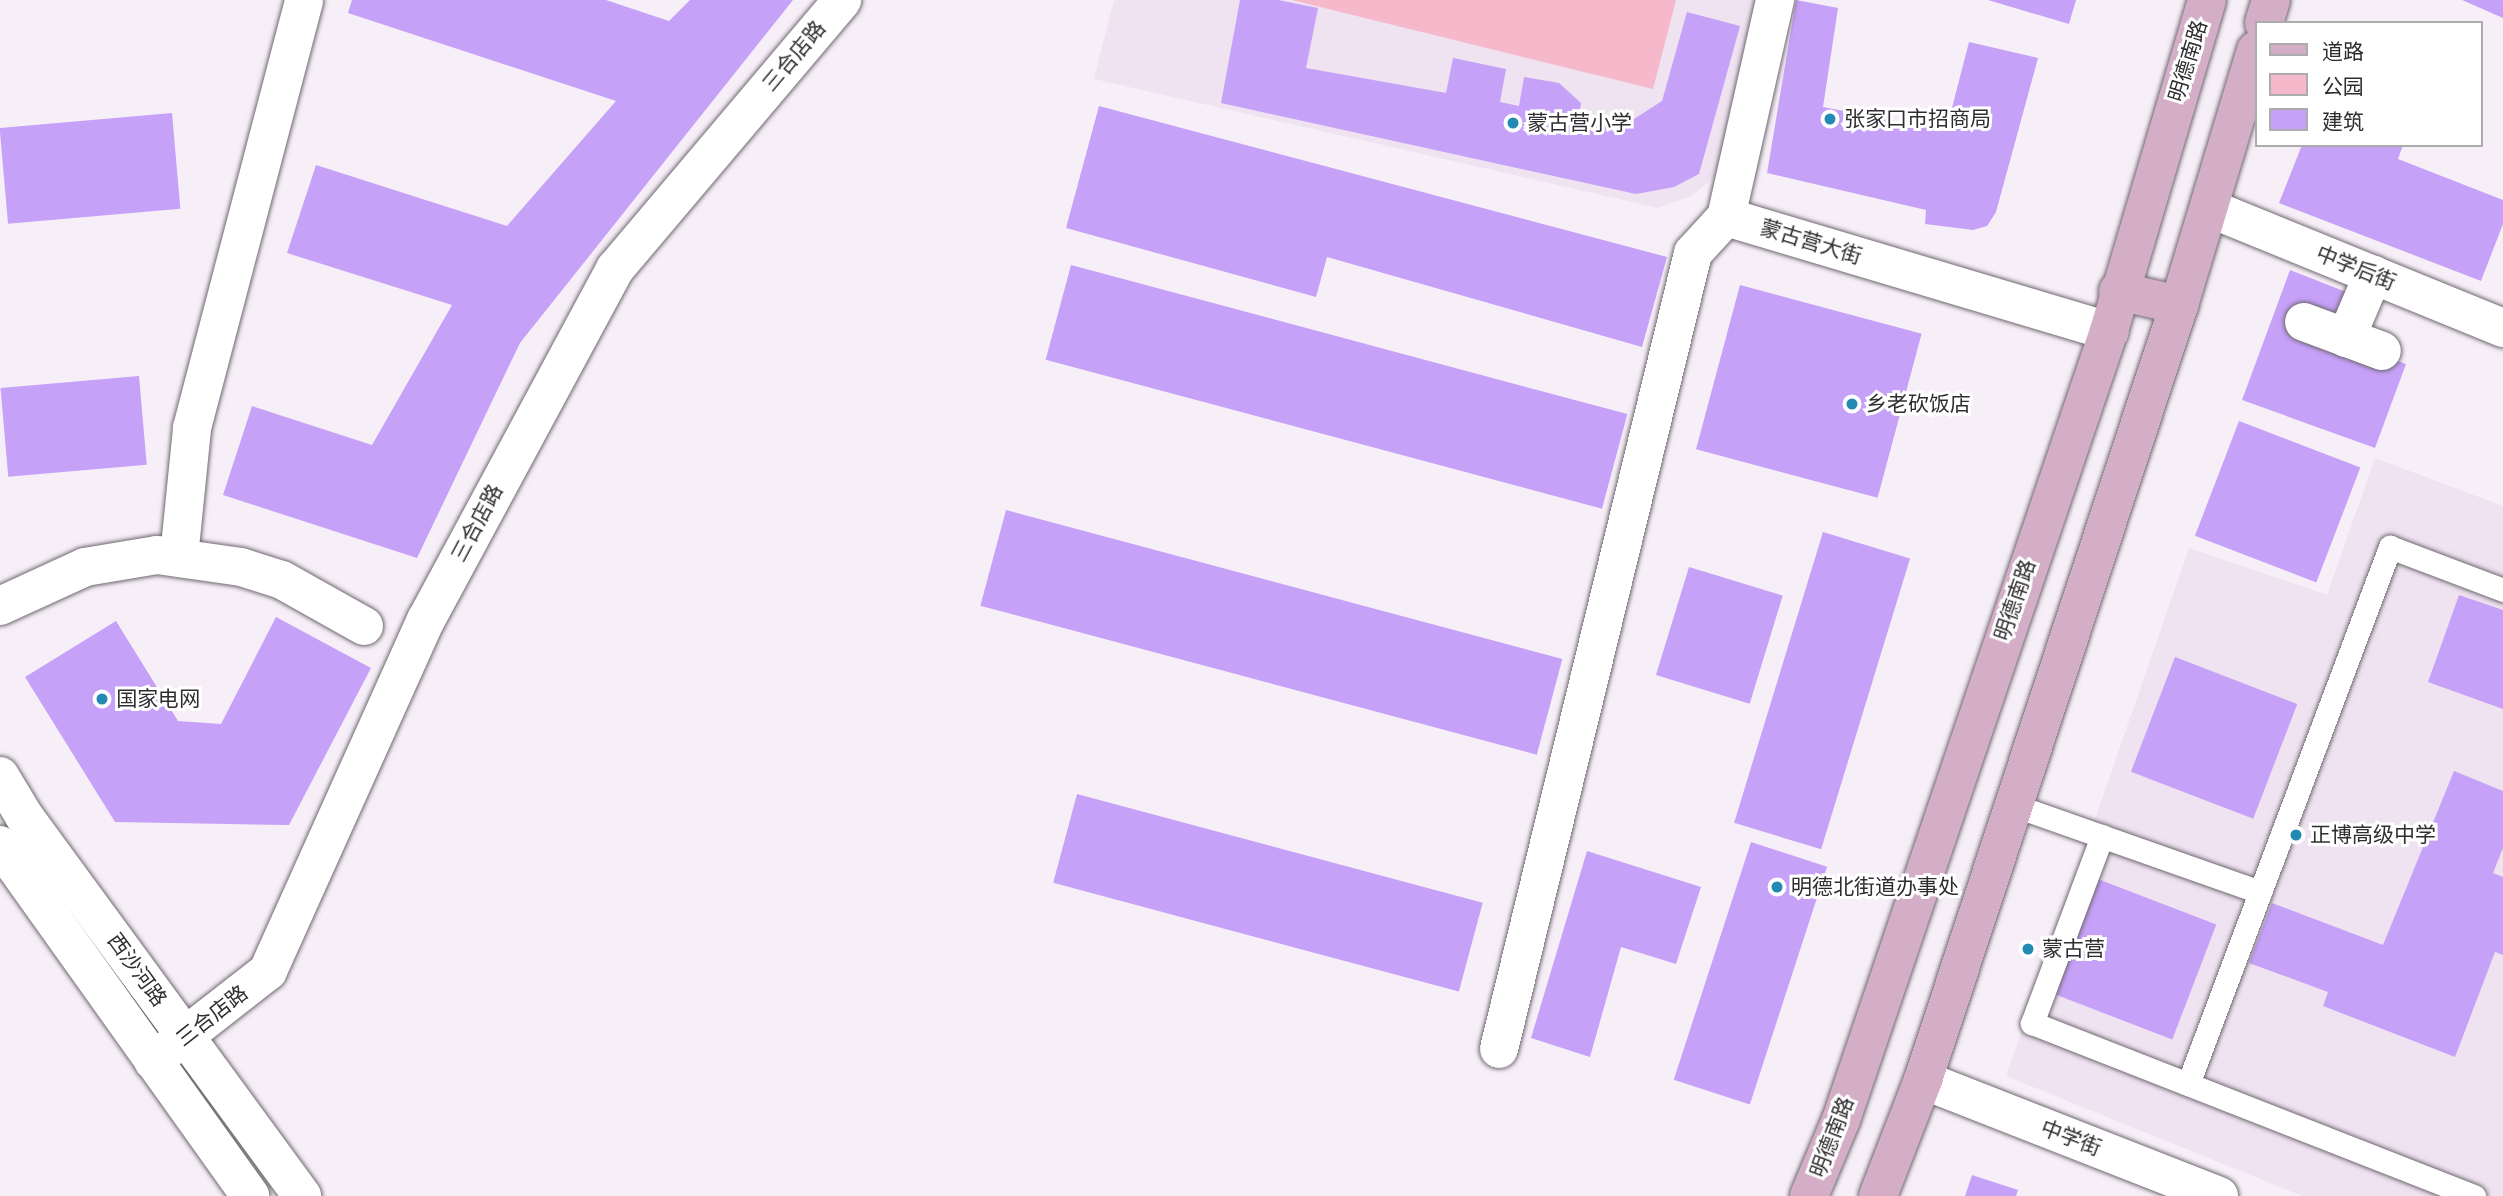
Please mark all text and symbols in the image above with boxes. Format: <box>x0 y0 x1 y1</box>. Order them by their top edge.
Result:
street label: 三合店路 <box>757 16 831 96</box>
street label: 明德南路 <box>2164 17 2212 105</box>
legend <box>2254 21 2482 147</box>
text: 道路 <box>2322 38 2364 65</box>
text: 公园 <box>2322 73 2364 100</box>
place label: 张家口市招商局 <box>1844 106 1991 132</box>
text: 建筑 <box>2322 108 2364 135</box>
place label: 蒙古营小学 <box>1527 110 1632 136</box>
marker: 张家口市招商局 <box>1822 111 1838 127</box>
marker: 蒙古营小学 <box>1505 115 1521 131</box>
street label: 蒙古营大街 <box>1757 215 1865 269</box>
street label: 中学后街 <box>2312 241 2400 295</box>
place label: 乡老砍饭店 <box>1866 391 1971 417</box>
marker: 乡老砍饭店 <box>1844 396 1860 412</box>
street label: 三合店路 <box>446 480 508 566</box>
street label: 明德南路 <box>1989 556 2041 644</box>
place label: 国家电网 <box>116 686 200 712</box>
marker: 国家电网 <box>94 691 110 707</box>
place label: 正博高级中学 <box>2310 822 2436 848</box>
marker: 正博高级中学 <box>2288 827 2304 843</box>
place label: 明德北街道办事处 <box>1791 874 1959 900</box>
marker: 明德北街道办事处 <box>1769 879 1785 895</box>
street label: 西沙河路 <box>102 929 172 1011</box>
place label: 蒙古营 <box>2042 936 2105 962</box>
marker: 蒙古营 <box>2020 941 2036 957</box>
street label: 三合店路 <box>171 980 253 1052</box>
street label: 明德南路 <box>1805 1093 1859 1181</box>
street label: 中学街 <box>2037 1115 2105 1161</box>

